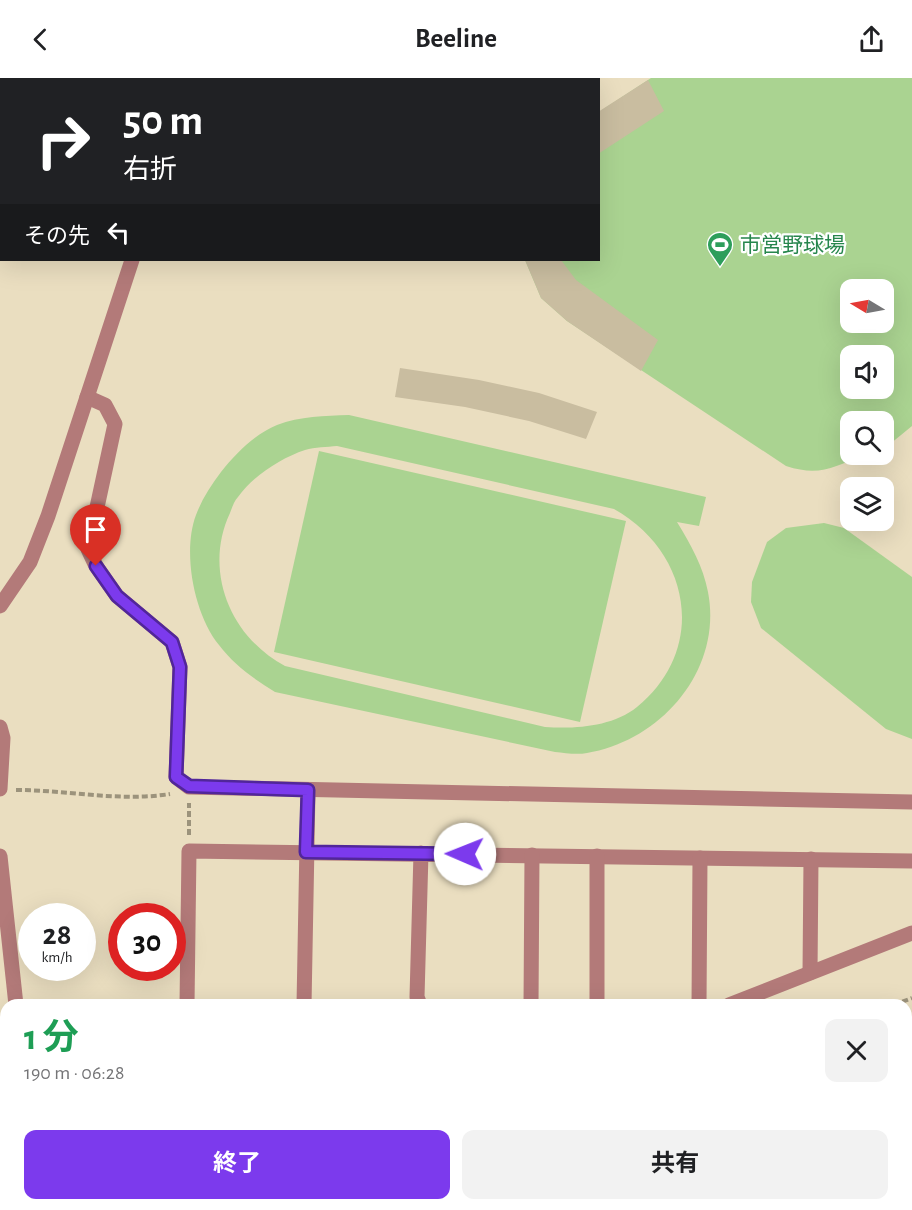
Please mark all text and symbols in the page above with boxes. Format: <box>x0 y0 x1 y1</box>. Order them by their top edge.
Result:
icon: back <box>24 23 57 56</box>
icon: share <box>855 23 888 56</box>
text: Beeline <box>415 25 497 52</box>
text: 50 m <box>123 100 203 142</box>
icon: right <box>24 102 102 180</box>
text: 右折 <box>123 156 177 183</box>
icon: left <box>102 216 135 249</box>
text: その先 <box>24 225 90 247</box>
sports icon: 市営野球場 <box>705 230 735 268</box>
place label: 市営野球場 <box>740 234 845 256</box>
north arrow <box>840 279 894 333</box>
map controls <box>840 279 894 531</box>
button: sound <box>840 345 894 399</box>
button: search <box>840 411 894 465</box>
button: layers <box>840 477 894 531</box>
pin <box>70 504 121 566</box>
icon: arrive <box>79 513 112 546</box>
position arrow <box>433 822 497 886</box>
speed limit sign: 30 <box>108 903 186 981</box>
text: 28 <box>43 920 71 950</box>
text: km/h <box>42 950 72 965</box>
button: close <box>825 1019 888 1082</box>
text: 1 分 <box>24 1020 78 1056</box>
text: 190 m · 06:28 <box>24 1063 124 1083</box>
button: 終了 <box>24 1130 450 1199</box>
button: 共有 <box>462 1130 888 1199</box>

